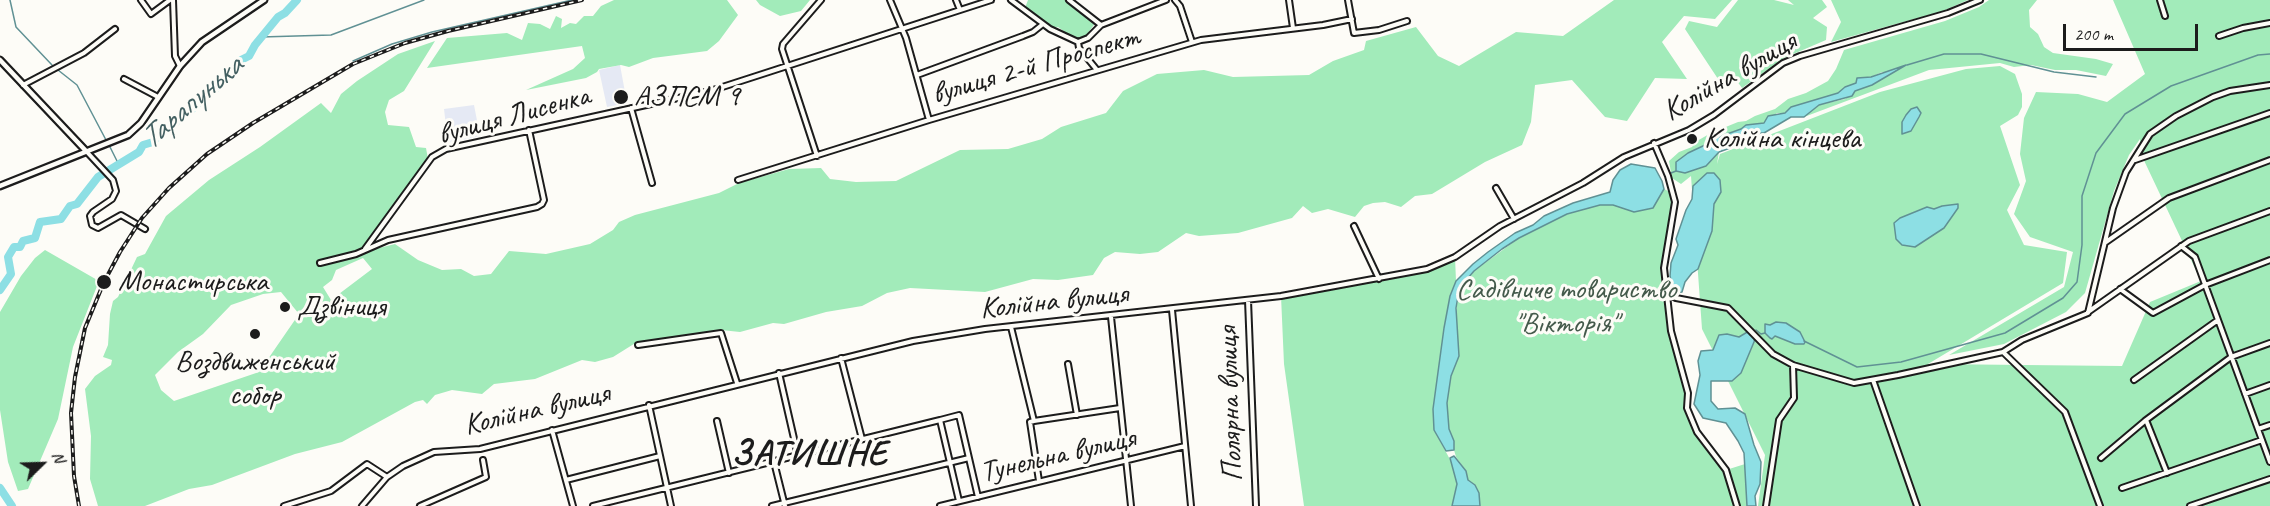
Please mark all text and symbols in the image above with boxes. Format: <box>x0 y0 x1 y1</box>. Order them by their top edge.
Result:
scale bar <box>2066 12 2201 50</box>
street label: вулиця 2-й Проспект <box>928 19 1144 113</box>
text: 200 m <box>2074 23 2113 45</box>
street label: Колійна вулиця <box>1657 24 1803 130</box>
water label: Тарапунька <box>133 48 251 158</box>
street label: вулиця Лисенка <box>434 78 594 154</box>
place label: АЗПСМ 9 <box>634 79 740 115</box>
marker: АЗПСМ 9 <box>612 88 630 106</box>
place label: Колійна кінцева <box>1704 121 1860 157</box>
marker: Колійна кінцева <box>1685 132 1699 146</box>
place label: Монастирська <box>118 264 268 300</box>
park label: Садівниче товариство "Вікторія" <box>1456 272 1676 342</box>
marker: Монастирська <box>95 273 113 291</box>
street label: Колійна вулиця <box>978 276 1130 328</box>
place label: Дзвіниця <box>297 289 385 325</box>
marker: Дзвіниця <box>278 300 292 314</box>
street label: Полярна вулиця <box>1210 326 1252 482</box>
marker: Воздвиженський собор <box>248 327 262 341</box>
place label: Воздвиженський собор <box>175 344 335 415</box>
street label: Колійна вулиця <box>461 376 613 444</box>
street label: Тунельна вулиця <box>977 421 1139 491</box>
district label: ЗАТИШНЕ <box>727 433 893 477</box>
north arrow <box>12 434 72 494</box>
text: N <box>47 449 70 465</box>

